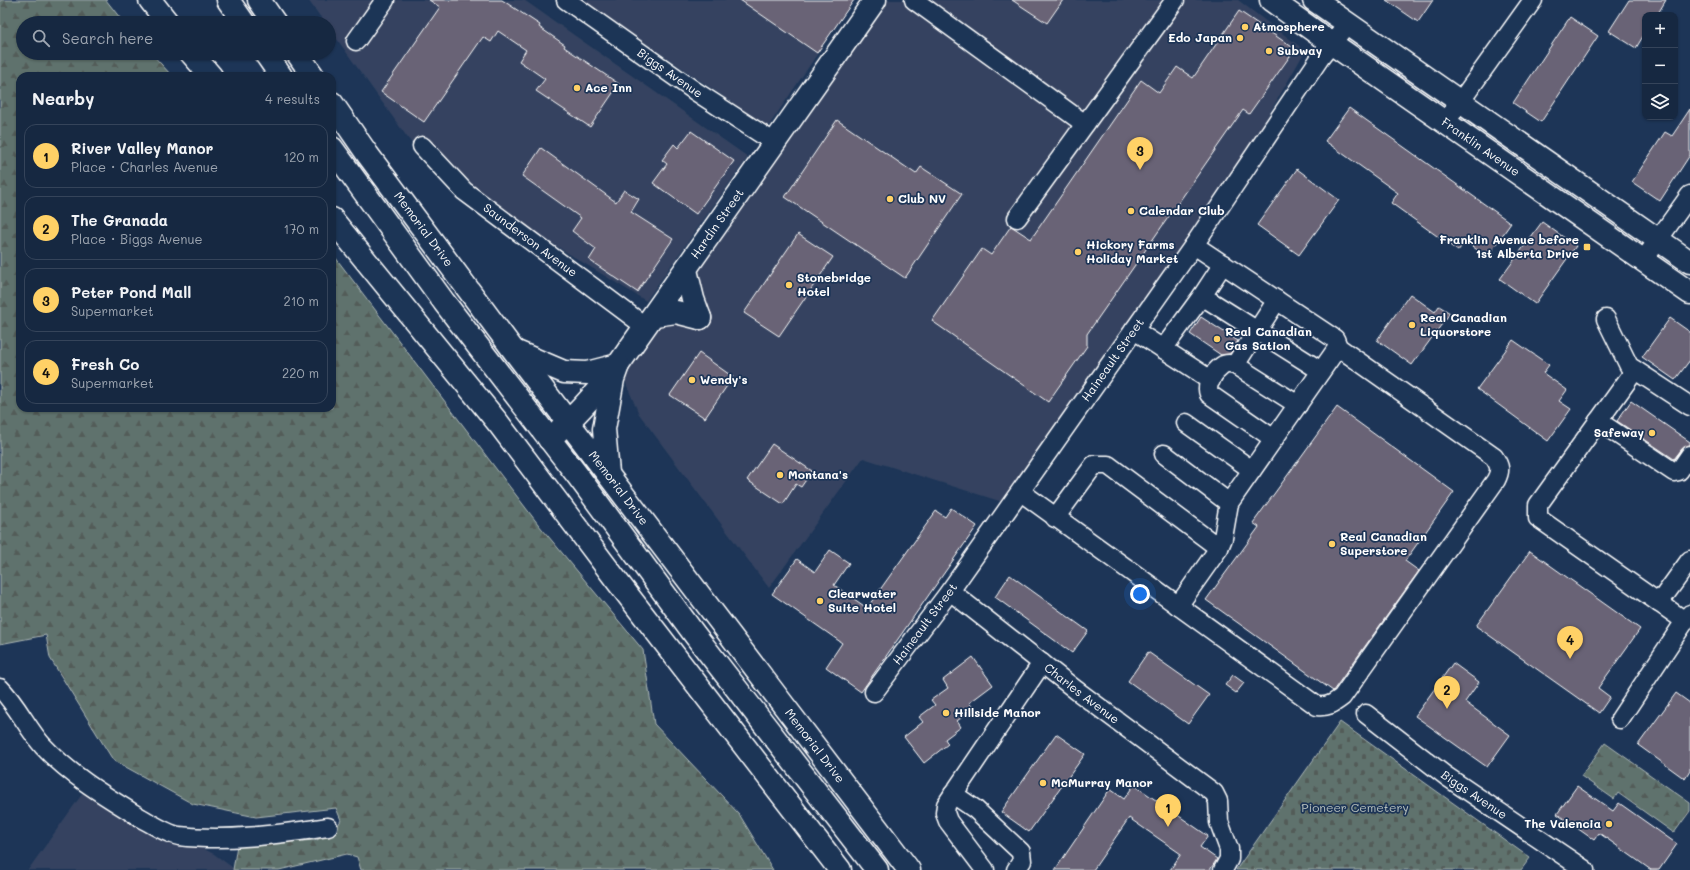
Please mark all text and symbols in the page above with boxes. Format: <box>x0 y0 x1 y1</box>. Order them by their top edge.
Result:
map controls <box>1642 12 1678 120</box>
button: + <box>1642 12 1678 48</box>
search box <box>16 16 336 60</box>
place label: Atmosphere <box>1253 18 1325 34</box>
marker: Atmosphere <box>1240 22 1250 32</box>
icon: search <box>30 27 52 49</box>
text: Search here <box>62 28 153 48</box>
place label: Edo Japan <box>1168 29 1232 45</box>
marker: Edo Japan <box>1235 33 1245 43</box>
place label: Subway <box>1277 42 1323 58</box>
street label: Biggs Avenue <box>635 44 706 101</box>
marker: Subway <box>1264 46 1274 56</box>
button: − <box>1642 48 1678 84</box>
place label: Ace Inn <box>585 79 632 95</box>
marker: Ace Inn <box>572 83 582 93</box>
button: layers <box>1642 84 1678 120</box>
text: Nearby <box>32 87 94 109</box>
text: 4 results <box>265 90 320 107</box>
street label: Franklin Avenue <box>1439 113 1523 179</box>
pin: 3 <box>1127 137 1153 170</box>
text: River Valley Manor <box>71 138 213 158</box>
text: 1 <box>43 148 49 165</box>
text: 120 m <box>283 148 319 165</box>
text: Place · Charles Avenue <box>71 158 218 175</box>
street label: Hardin Street <box>686 185 747 261</box>
street label: Memorial Drive <box>391 188 457 269</box>
place label: Club NV <box>898 190 946 206</box>
marker: Club NV <box>885 194 895 204</box>
street label: Saunderson Avenue <box>480 199 581 280</box>
place label: Calendar Club <box>1139 202 1225 218</box>
marker: Calendar Club <box>1126 206 1136 216</box>
text: The Granada <box>71 210 168 230</box>
text: 2 <box>42 220 50 237</box>
text: 170 m <box>283 220 319 237</box>
text: Place · Biggs Avenue <box>71 230 203 247</box>
place label: Franklin Avenue before 1st Alberta Drive <box>1439 231 1579 261</box>
place label: Hickory Farms Holiday Market <box>1086 236 1178 266</box>
marker: Franklin Avenue before 1st Alberta Drive <box>1582 242 1592 252</box>
marker: Hickory Farms Holiday Market <box>1073 247 1083 257</box>
place label: Stonebridge Hotel <box>797 269 871 299</box>
marker: Stonebridge Hotel <box>784 280 794 290</box>
text: Peter Pond Mall <box>71 282 191 302</box>
text: 3 <box>42 292 50 309</box>
text: 210 m <box>283 292 319 309</box>
text: Supermarket <box>71 302 154 319</box>
place label: Real Canadian Liquorstore <box>1420 309 1507 339</box>
street label: Haineault Street <box>1077 315 1147 404</box>
marker: Real Canadian Liquorstore <box>1407 320 1417 330</box>
place label: Real Canadian Gas Sation <box>1225 323 1312 353</box>
marker: Real Canadian Gas Sation <box>1212 334 1222 344</box>
text: Fresh Co <box>71 354 139 374</box>
text: 4 <box>42 364 50 381</box>
text: 220 m <box>282 364 319 381</box>
place label: Wendy's <box>700 371 748 387</box>
text: Supermarket <box>71 374 154 391</box>
marker: Wendy's <box>687 375 697 385</box>
place label: Safeway <box>1594 424 1644 440</box>
marker: Safeway <box>1647 428 1657 438</box>
street label: Memorial Drive <box>586 447 653 528</box>
place label: Montana's <box>788 466 848 482</box>
marker: Montana's <box>775 470 785 480</box>
place label: Real Canadian Superstore <box>1340 528 1427 558</box>
marker: Real Canadian Superstore <box>1327 539 1337 549</box>
street label: Haineault Street <box>888 579 960 668</box>
your location <box>1130 584 1150 604</box>
place label: Clearwater Suite Hotel <box>828 585 896 615</box>
marker: Clearwater Suite Hotel <box>815 596 825 606</box>
pin: 4 <box>1557 626 1583 659</box>
street label: Charles Avenue <box>1041 659 1123 727</box>
pin: 2 <box>1434 676 1460 709</box>
place label: Hillside Manor <box>954 704 1041 720</box>
street label: Memorial Drive <box>782 705 849 786</box>
marker: Hillside Manor <box>941 708 951 718</box>
street label: Biggs Avenue <box>1438 766 1511 822</box>
place label: McMurray Manor <box>1051 774 1153 790</box>
marker: McMurray Manor <box>1038 778 1048 788</box>
pin: 1 <box>1155 794 1181 827</box>
park label: Pioneer Cemetery <box>1301 799 1409 815</box>
place label: The Valencia <box>1524 815 1601 831</box>
marker: The Valencia <box>1604 819 1614 829</box>

